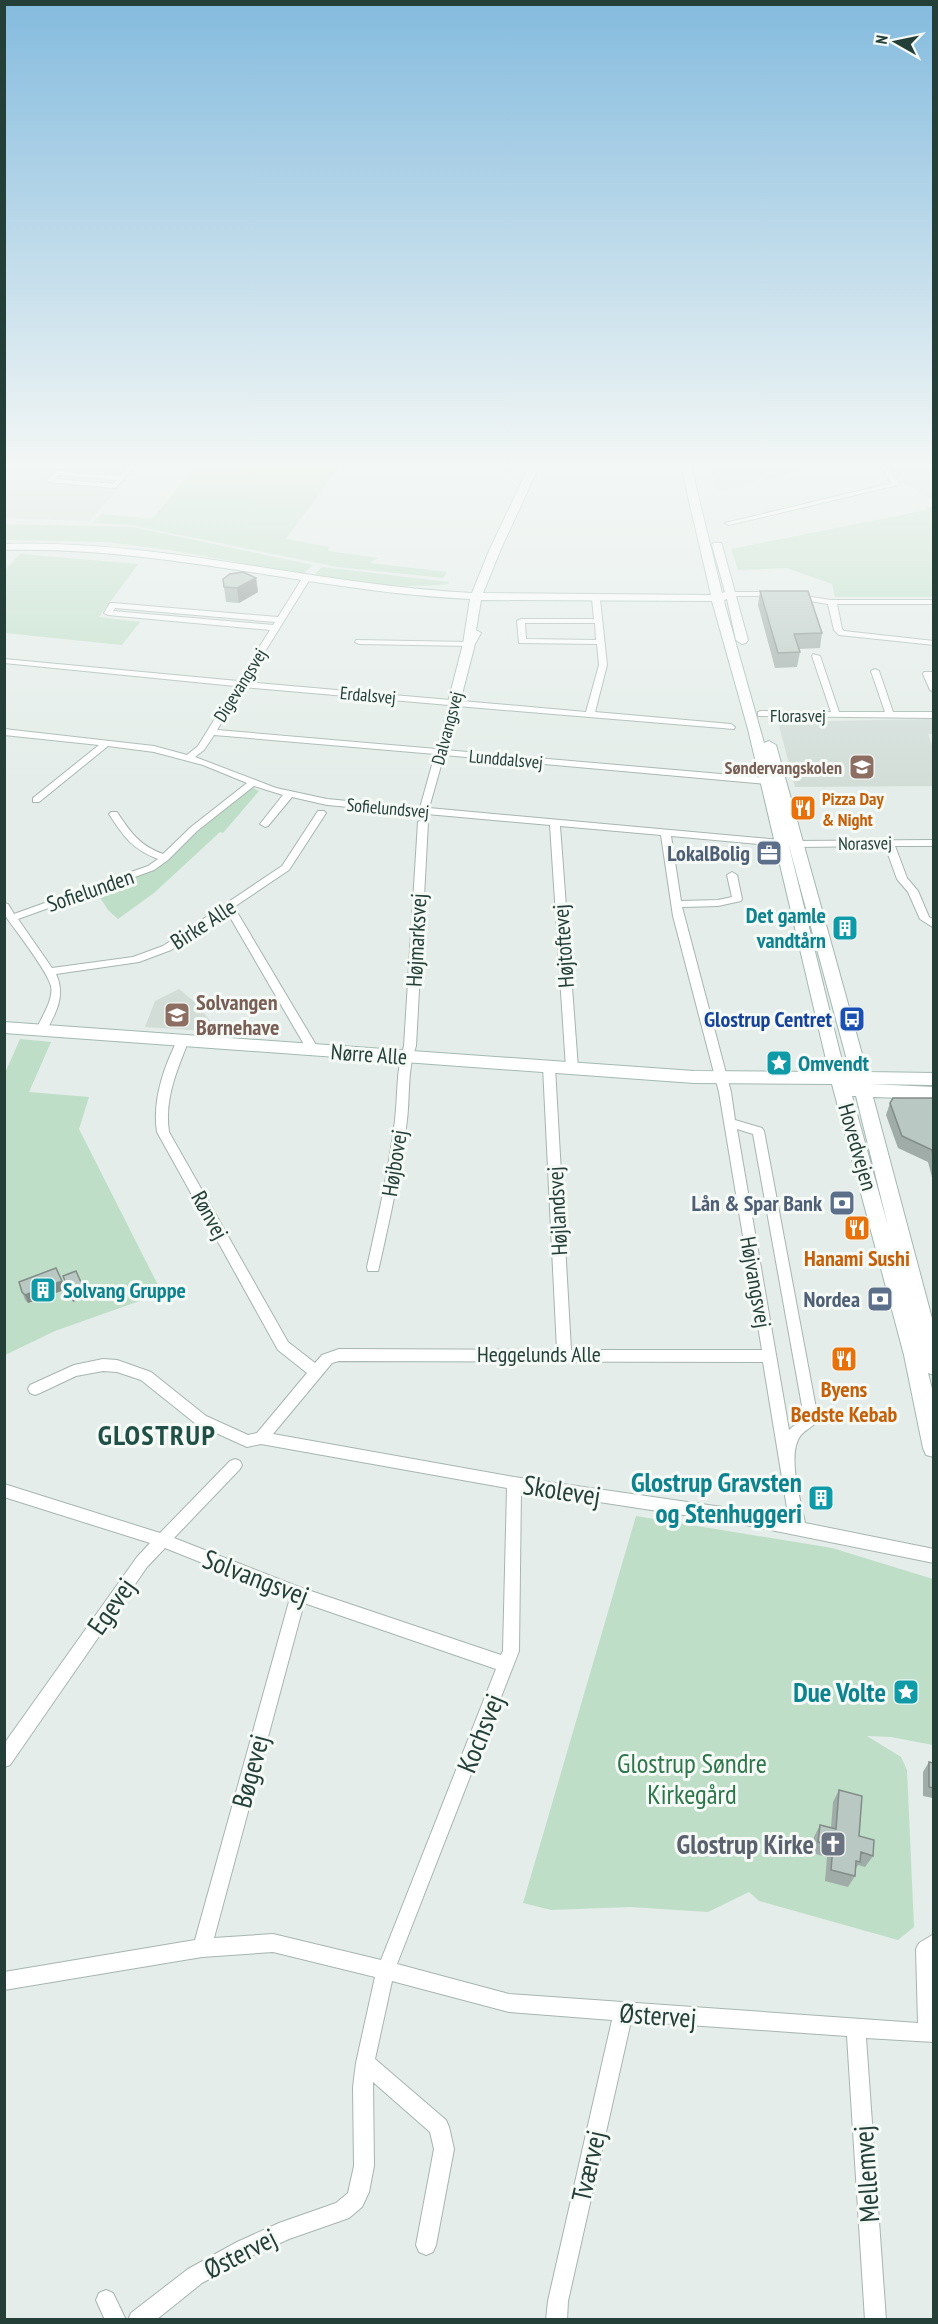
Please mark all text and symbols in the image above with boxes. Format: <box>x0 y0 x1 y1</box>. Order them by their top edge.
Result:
north arrow <box>866 12 926 72</box>
text: N <box>871 34 892 45</box>
street label: Digevangsvej <box>208 644 272 726</box>
street label: Erdalsvej <box>339 681 397 709</box>
street label: Dalvangsvej <box>426 689 468 767</box>
street label: Florasvej <box>770 704 826 727</box>
street label: Lunddalsvej <box>468 744 544 774</box>
school or university icon: Søndervangskolen <box>847 752 877 782</box>
place label: Søndervangskolen <box>725 756 842 779</box>
place label: Pizza Day & Night <box>822 787 885 831</box>
street label: Sofielundsvej <box>346 793 430 823</box>
restaurant icon: Pizza Day & Night <box>788 793 818 823</box>
street label: Norasvej <box>838 831 892 855</box>
office icon: LokalBolig <box>754 838 784 868</box>
place label: LokalBolig <box>667 839 750 867</box>
street label: Sofielunden <box>43 862 137 918</box>
street label: Birke Alle <box>165 893 241 955</box>
street label: Højmarksvej <box>400 893 432 987</box>
place label: Det gamle vandtårn <box>746 901 826 954</box>
street label: Højtoftevej <box>546 903 580 989</box>
building icon: Det gamle vandtårn <box>830 913 860 943</box>
place label: Solvangen Børnehave <box>196 988 279 1041</box>
school or university icon: Solvangen Børnehave <box>162 1000 192 1030</box>
bus stop icon: Glostrup Centret <box>837 1004 867 1034</box>
place label: Glostrup Centret <box>704 1005 833 1033</box>
street label: Nørre Alle <box>330 1037 408 1071</box>
place icon: Omvendt <box>764 1048 794 1078</box>
place label: Omvendt <box>798 1049 869 1077</box>
street label: Hovedvejen <box>832 1100 884 1194</box>
street label: Højbovej <box>375 1128 413 1198</box>
street label: Højlandsvej <box>541 1166 573 1256</box>
street label: Rønvej <box>185 1186 235 1244</box>
bank icon: Lån & Spar Bank <box>827 1188 857 1218</box>
place label: Lån & Spar Bank <box>691 1189 823 1217</box>
restaurant icon: Hanami Sushi <box>842 1213 872 1243</box>
street label: Højvangsvej <box>734 1234 778 1330</box>
place label: Hanami Sushi <box>804 1244 910 1272</box>
building icon: Solvang Gruppe <box>28 1275 58 1305</box>
place label: Solvang Gruppe <box>63 1276 186 1304</box>
bank icon: Nordea <box>865 1284 895 1314</box>
place label: Nordea <box>804 1285 860 1313</box>
street label: Heggelunds Alle <box>477 1340 601 1368</box>
restaurant icon: Byens Bedste Kebab <box>829 1344 859 1374</box>
place label: Byens Bedste Kebab <box>791 1375 898 1428</box>
district label: GLOSTRUP <box>98 1416 216 1453</box>
place label: Glostrup Gravsten og Stenhuggeri <box>631 1465 802 1530</box>
street label: Skolevej <box>521 1467 603 1513</box>
building icon: Glostrup Gravsten og Stenhuggeri <box>806 1483 836 1513</box>
street label: Solvangsvej <box>198 1541 314 1613</box>
street label: Egevej <box>79 1571 143 1641</box>
place label: Due Volte <box>793 1675 886 1709</box>
place icon: Due Volte <box>891 1677 921 1707</box>
street label: Kochsvej <box>449 1689 511 1777</box>
street label: Bøgevej <box>224 1731 276 1811</box>
park label: Glostrup Søndre Kirkegård <box>617 1746 767 1811</box>
place label: Glostrup Kirke <box>677 1827 814 1861</box>
church icon: Glostrup Kirke <box>818 1829 848 1859</box>
street label: Østervej <box>618 1995 698 2035</box>
street label: Mellemvej <box>846 2124 886 2224</box>
street label: Tværvej <box>563 2127 613 2205</box>
street label: Østervej <box>198 2220 282 2286</box>

